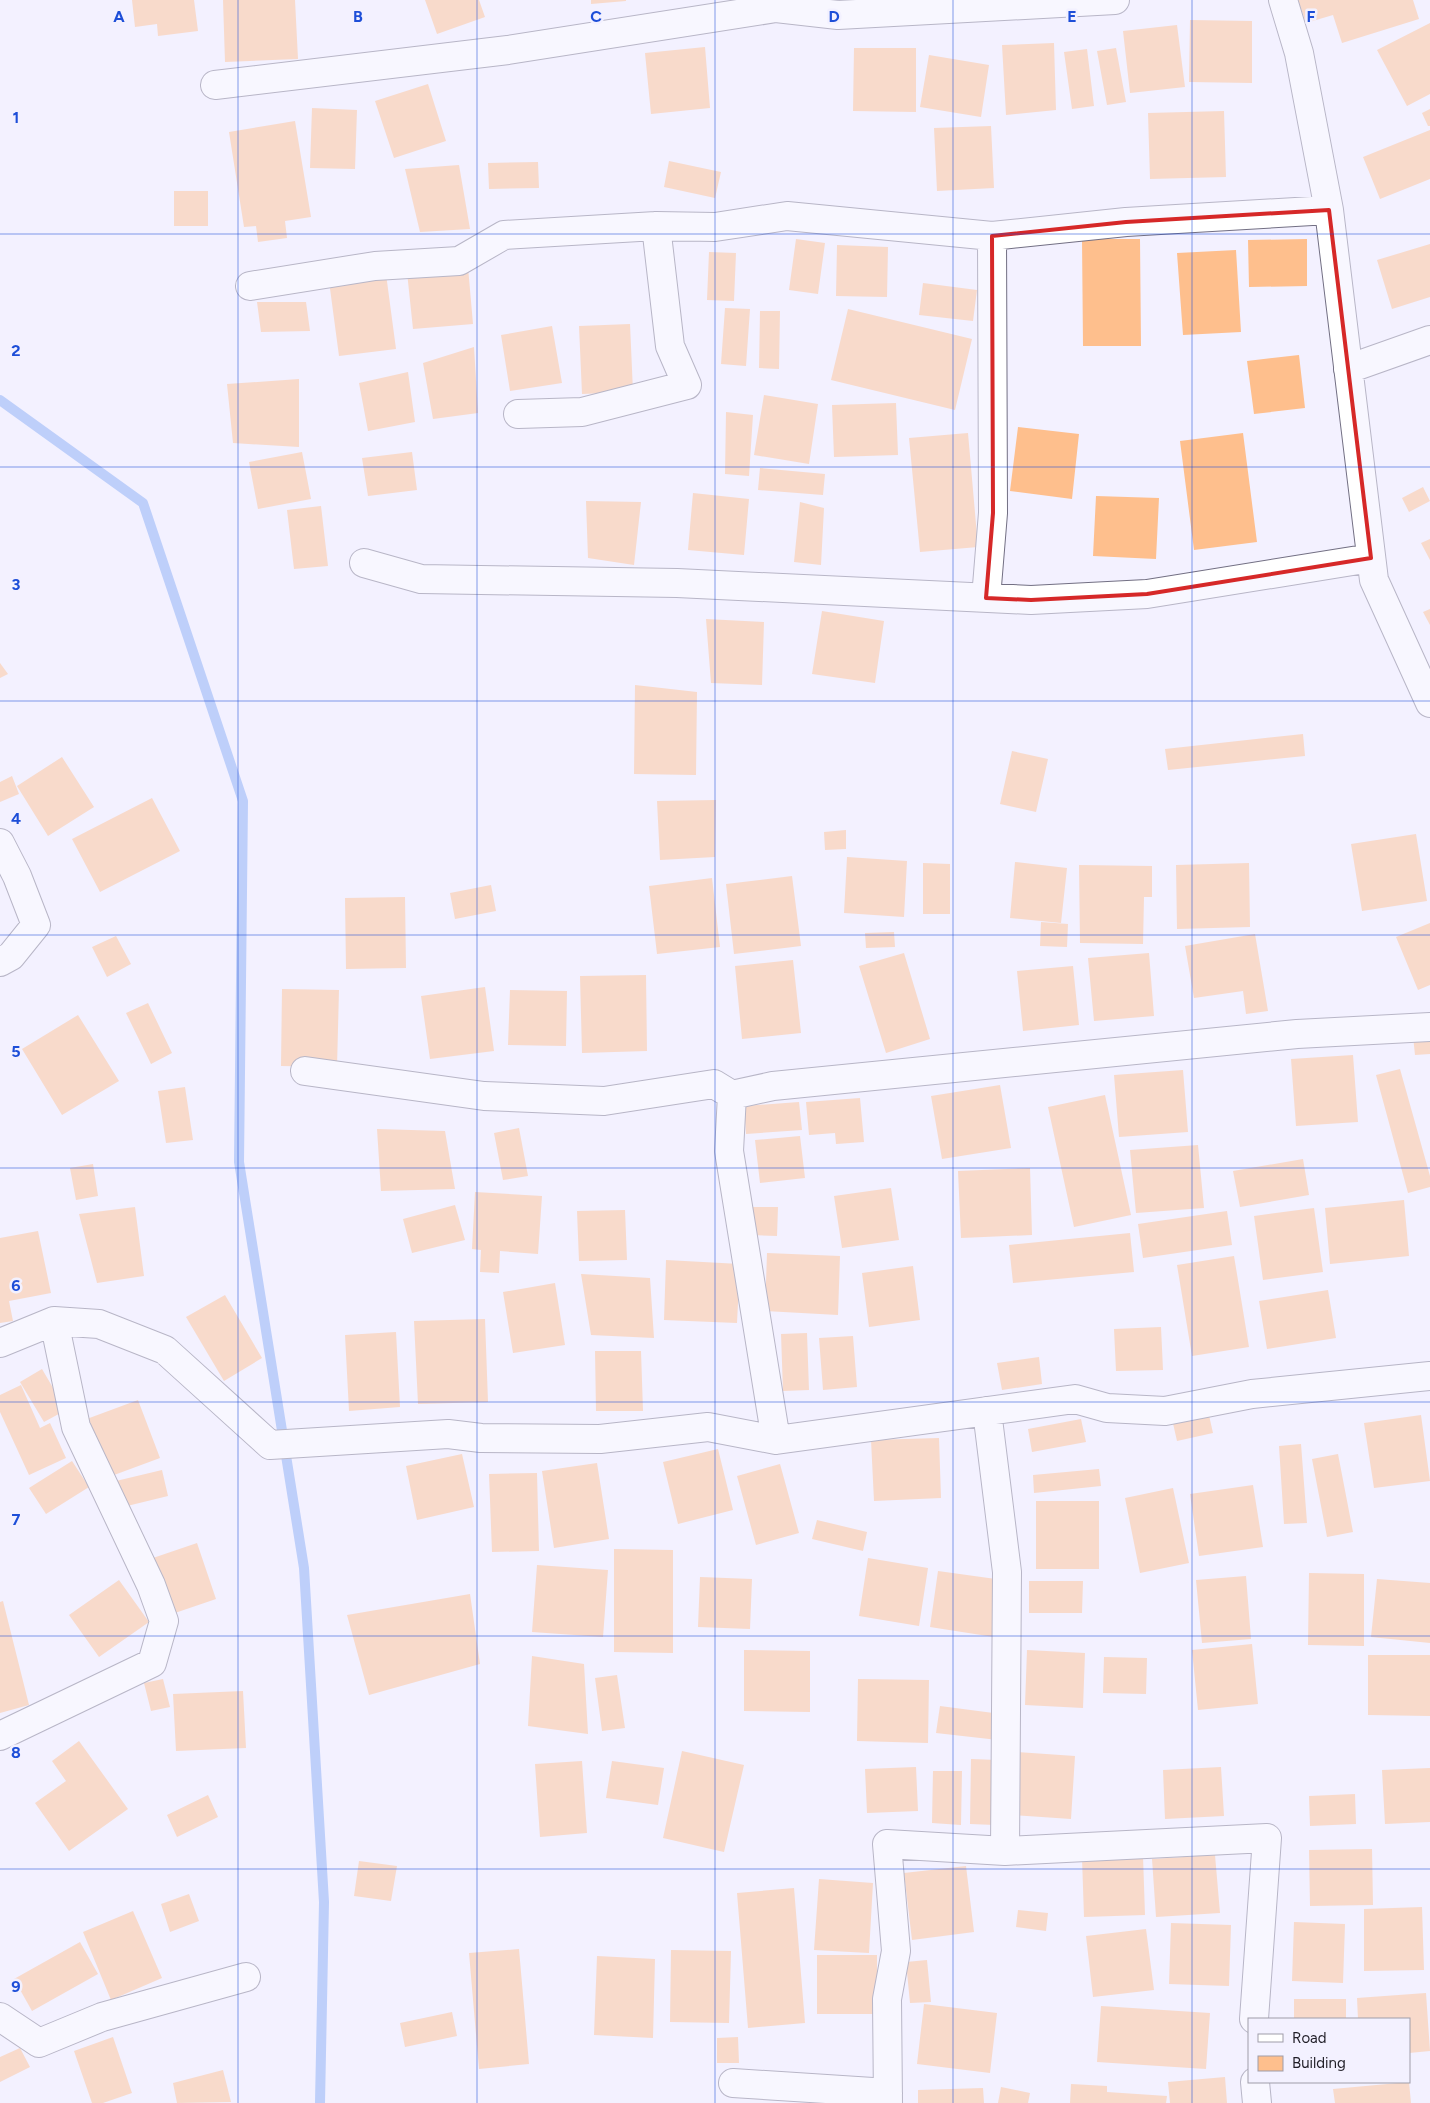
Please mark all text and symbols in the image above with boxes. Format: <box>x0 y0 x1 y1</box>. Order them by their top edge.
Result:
text: A <box>113 7 125 26</box>
text: B <box>353 7 363 26</box>
text: C <box>590 7 602 26</box>
text: D <box>828 7 840 26</box>
text: E <box>1067 7 1077 26</box>
text: F <box>1307 7 1316 26</box>
text: 1 <box>13 108 19 127</box>
text: 2 <box>11 341 21 360</box>
text: 3 <box>12 575 21 594</box>
text: 4 <box>11 809 21 828</box>
text: 5 <box>11 1042 21 1061</box>
text: 6 <box>11 1276 21 1295</box>
text: 7 <box>12 1510 21 1529</box>
text: 8 <box>11 1743 21 1762</box>
text: 9 <box>11 1977 21 1996</box>
legend <box>1248 2018 1410 2083</box>
text: Road <box>1292 2029 1327 2047</box>
text: Building <box>1292 2054 1346 2072</box>

